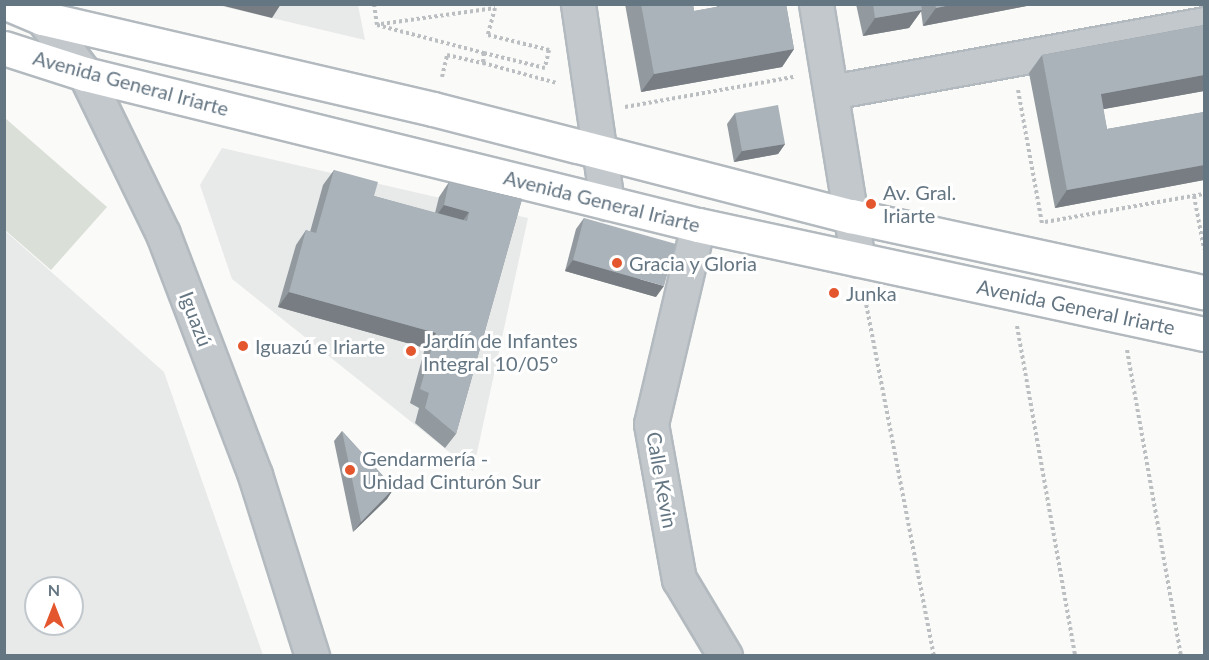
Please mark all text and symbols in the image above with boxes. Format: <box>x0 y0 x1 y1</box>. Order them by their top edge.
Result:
street label: Avenida General Iriarte <box>30 45 232 121</box>
street label: Avenida General Iriarte <box>501 165 703 237</box>
place label: Av. Gral. Iriarte <box>883 180 956 227</box>
marker: Av. Gral. Iriarte <box>864 197 878 211</box>
place label: Gracia y Gloria <box>629 251 758 275</box>
marker: Gracia y Gloria <box>610 256 624 270</box>
street label: Avenida General Iriarte <box>975 274 1177 340</box>
place label: Junka <box>846 281 897 305</box>
marker: Junka <box>827 286 841 300</box>
street label: Iguazú <box>175 288 217 350</box>
place label: Jardín de Infantes Integral 10/05° <box>423 328 578 375</box>
place label: Iguazú e Iriarte <box>255 334 385 358</box>
marker: Iguazú e Iriarte <box>236 339 250 353</box>
marker: Jardín de Infantes Integral 10/05° <box>404 344 418 358</box>
street label: Calle Kevin <box>642 430 682 530</box>
place label: Gendarmería - Unidad Cinturón Sur <box>362 446 541 493</box>
marker: Gendarmería - Unidad Cinturón Sur <box>343 463 357 477</box>
north arrow <box>24 576 84 636</box>
text: N <box>48 580 60 599</box>

